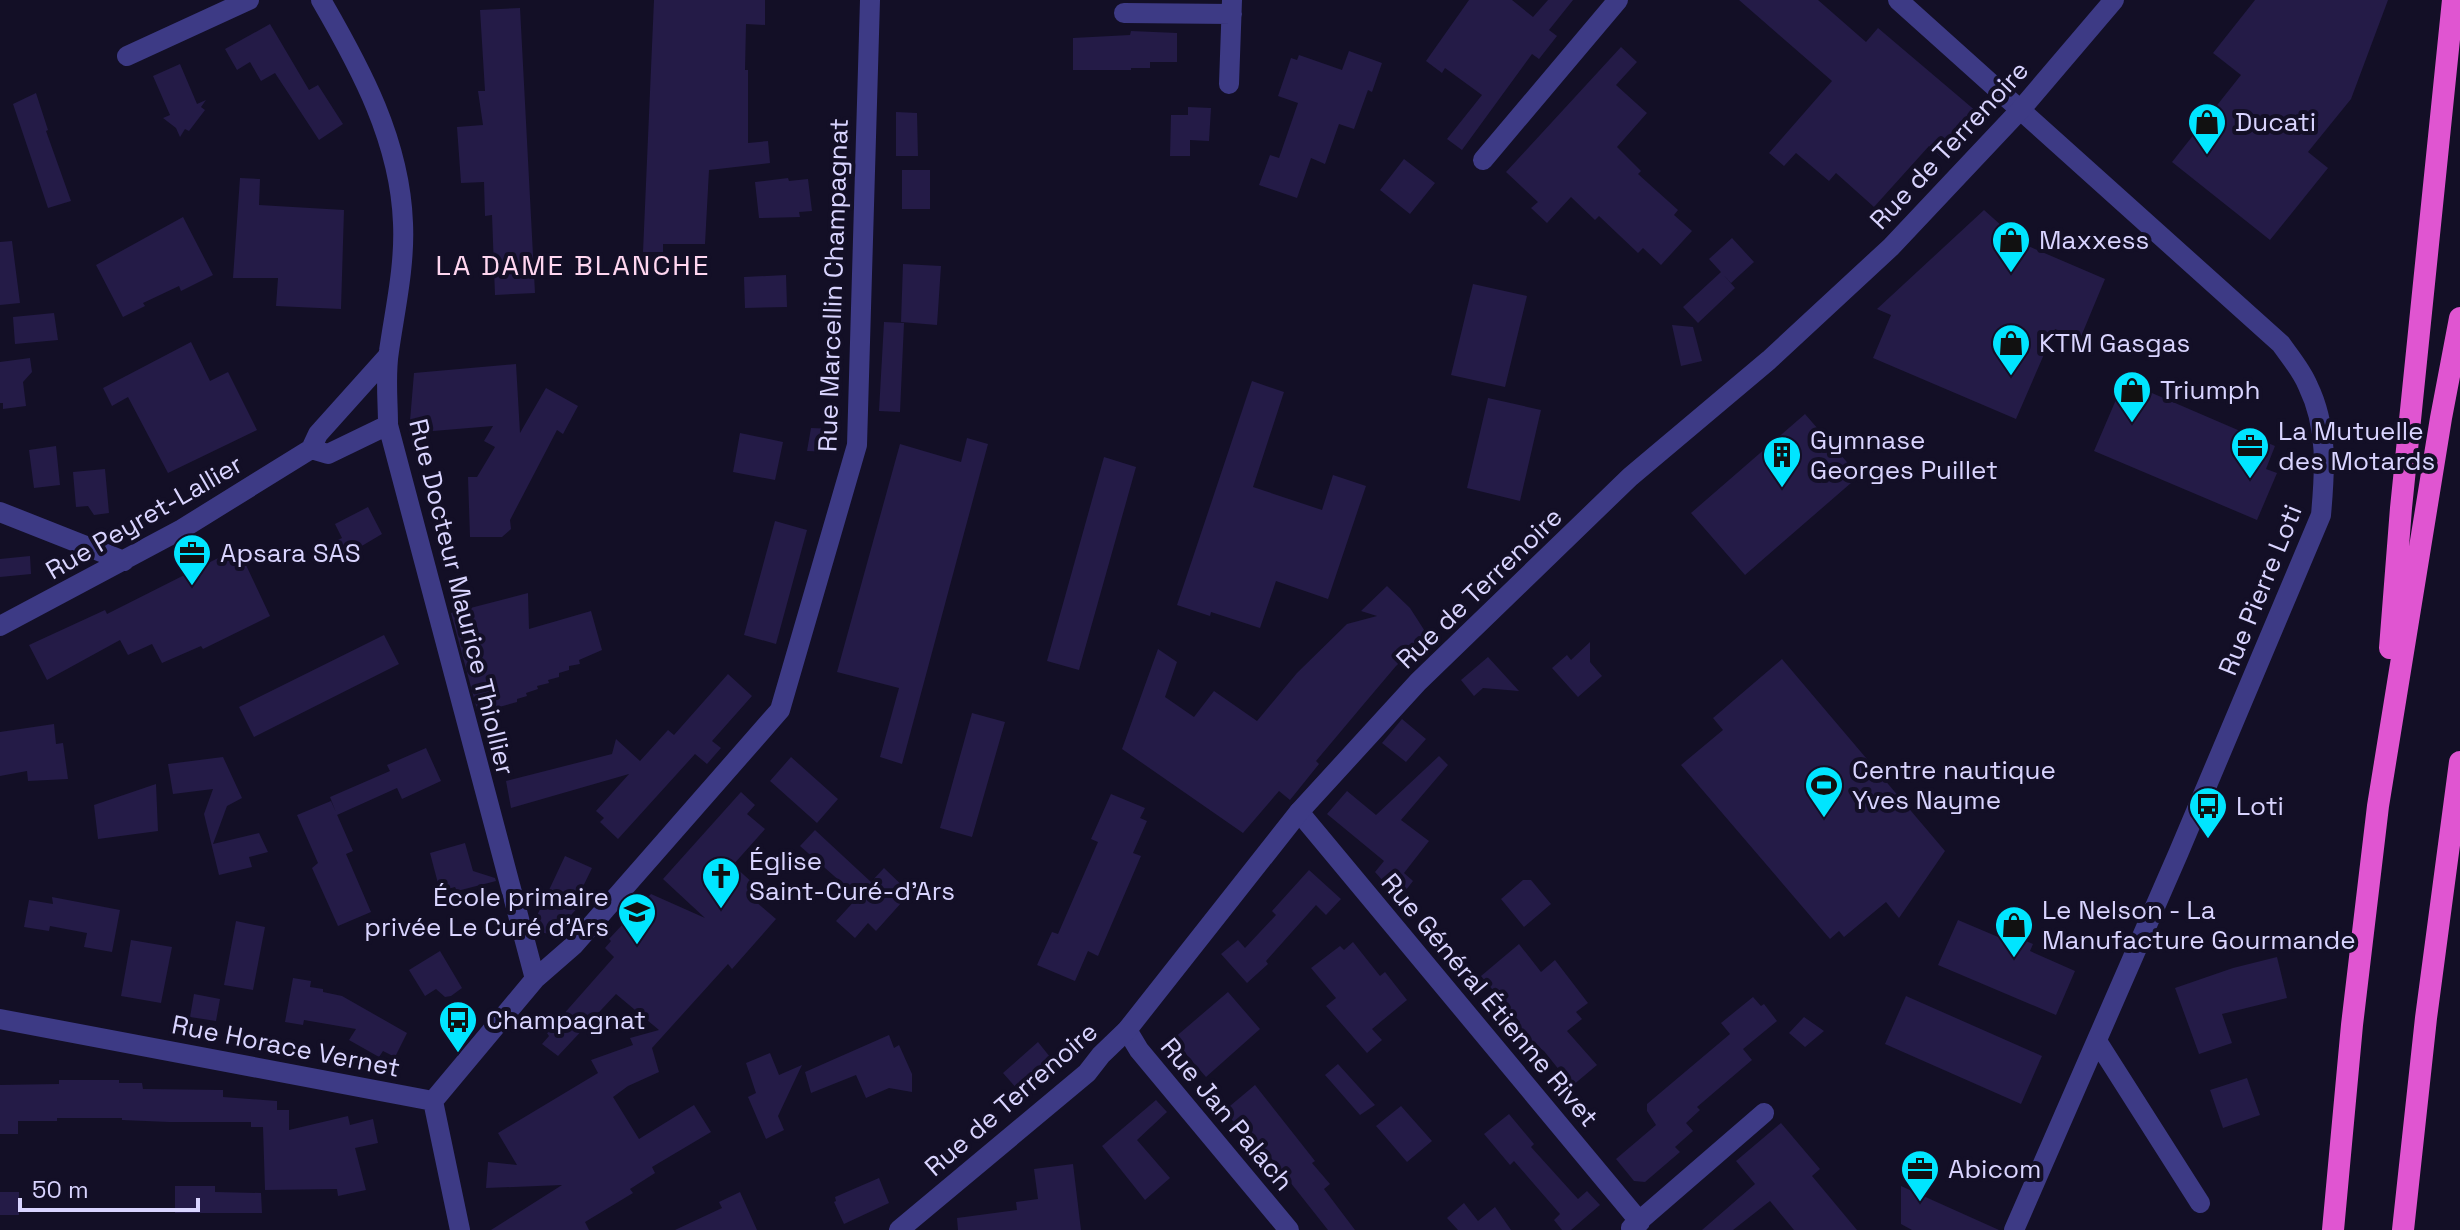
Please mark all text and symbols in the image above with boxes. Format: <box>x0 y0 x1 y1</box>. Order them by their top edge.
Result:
street label: Rue de Terrenoire <box>1862 54 2036 236</box>
shop icon: Ducati <box>2186 101 2228 156</box>
place label: Ducati <box>2235 105 2316 139</box>
street label: Rue Marcellin Champagnat <box>810 118 856 452</box>
shop icon: Maxxess <box>1990 219 2032 274</box>
place label: Maxxess <box>2039 223 2149 257</box>
district label: LA DAME BLANCHE <box>435 247 711 283</box>
shop icon: KTM Gasgas <box>1990 322 2032 377</box>
place label: KTM Gasgas <box>2039 326 2190 360</box>
shop icon: Triumph <box>2111 369 2153 424</box>
place label: Triumph <box>2160 373 2260 407</box>
place label: La Mutuelle des Motards <box>2278 414 2435 478</box>
street label: Rue Docteur Maurice Thiollier <box>401 415 523 779</box>
place label: Gymnase Georges Puillet <box>1810 423 1998 487</box>
office icon: La Mutuelle des Motards <box>2229 425 2271 480</box>
building icon: Gymnase Georges Puillet <box>1761 434 1803 489</box>
street label: Rue Peyret-Lallier <box>39 447 249 587</box>
street label: Rue de Terrenoire <box>1389 500 1569 676</box>
street label: Rue Pierre Loti <box>2210 500 2310 680</box>
office icon: Apsara SAS <box>171 532 213 587</box>
place label: Apsara SAS <box>220 536 361 570</box>
place label: Centre nautique Yves Nayme <box>1852 753 2056 817</box>
sports icon: Centre nautique Yves Nayme <box>1803 764 1845 819</box>
bus stop icon: Loti <box>2187 785 2229 840</box>
place label: Loti <box>2236 789 2284 823</box>
place label: Église Saint-Curé-d'Ars <box>749 844 955 908</box>
church icon: Église Saint-Curé-d'Ars <box>700 855 742 910</box>
street label: Rue Général Étienne Rivet <box>1374 866 1606 1134</box>
place label: École primaire privée Le Curé d'Ars <box>364 880 609 944</box>
school or university icon: École primaire privée Le Curé d'Ars <box>616 891 658 946</box>
place label: Le Nelson - La Manufacture Gourmande <box>2042 893 2356 957</box>
shop icon: Le Nelson - La Manufacture Gourmande <box>1993 904 2035 959</box>
bus stop icon: Champagnat <box>437 999 479 1054</box>
place label: Champagnat <box>486 1003 646 1037</box>
street label: Rue Horace Vernet <box>169 1007 403 1085</box>
street label: Rue de Terrenoire <box>917 1015 1105 1183</box>
street label: Rue Jan Palach <box>1153 1030 1301 1198</box>
office icon: Abicom <box>1899 1148 1941 1203</box>
place label: Abicom <box>1948 1152 2041 1186</box>
scale bar <box>20 1162 198 1212</box>
text: 50 m <box>32 1174 89 1205</box>

